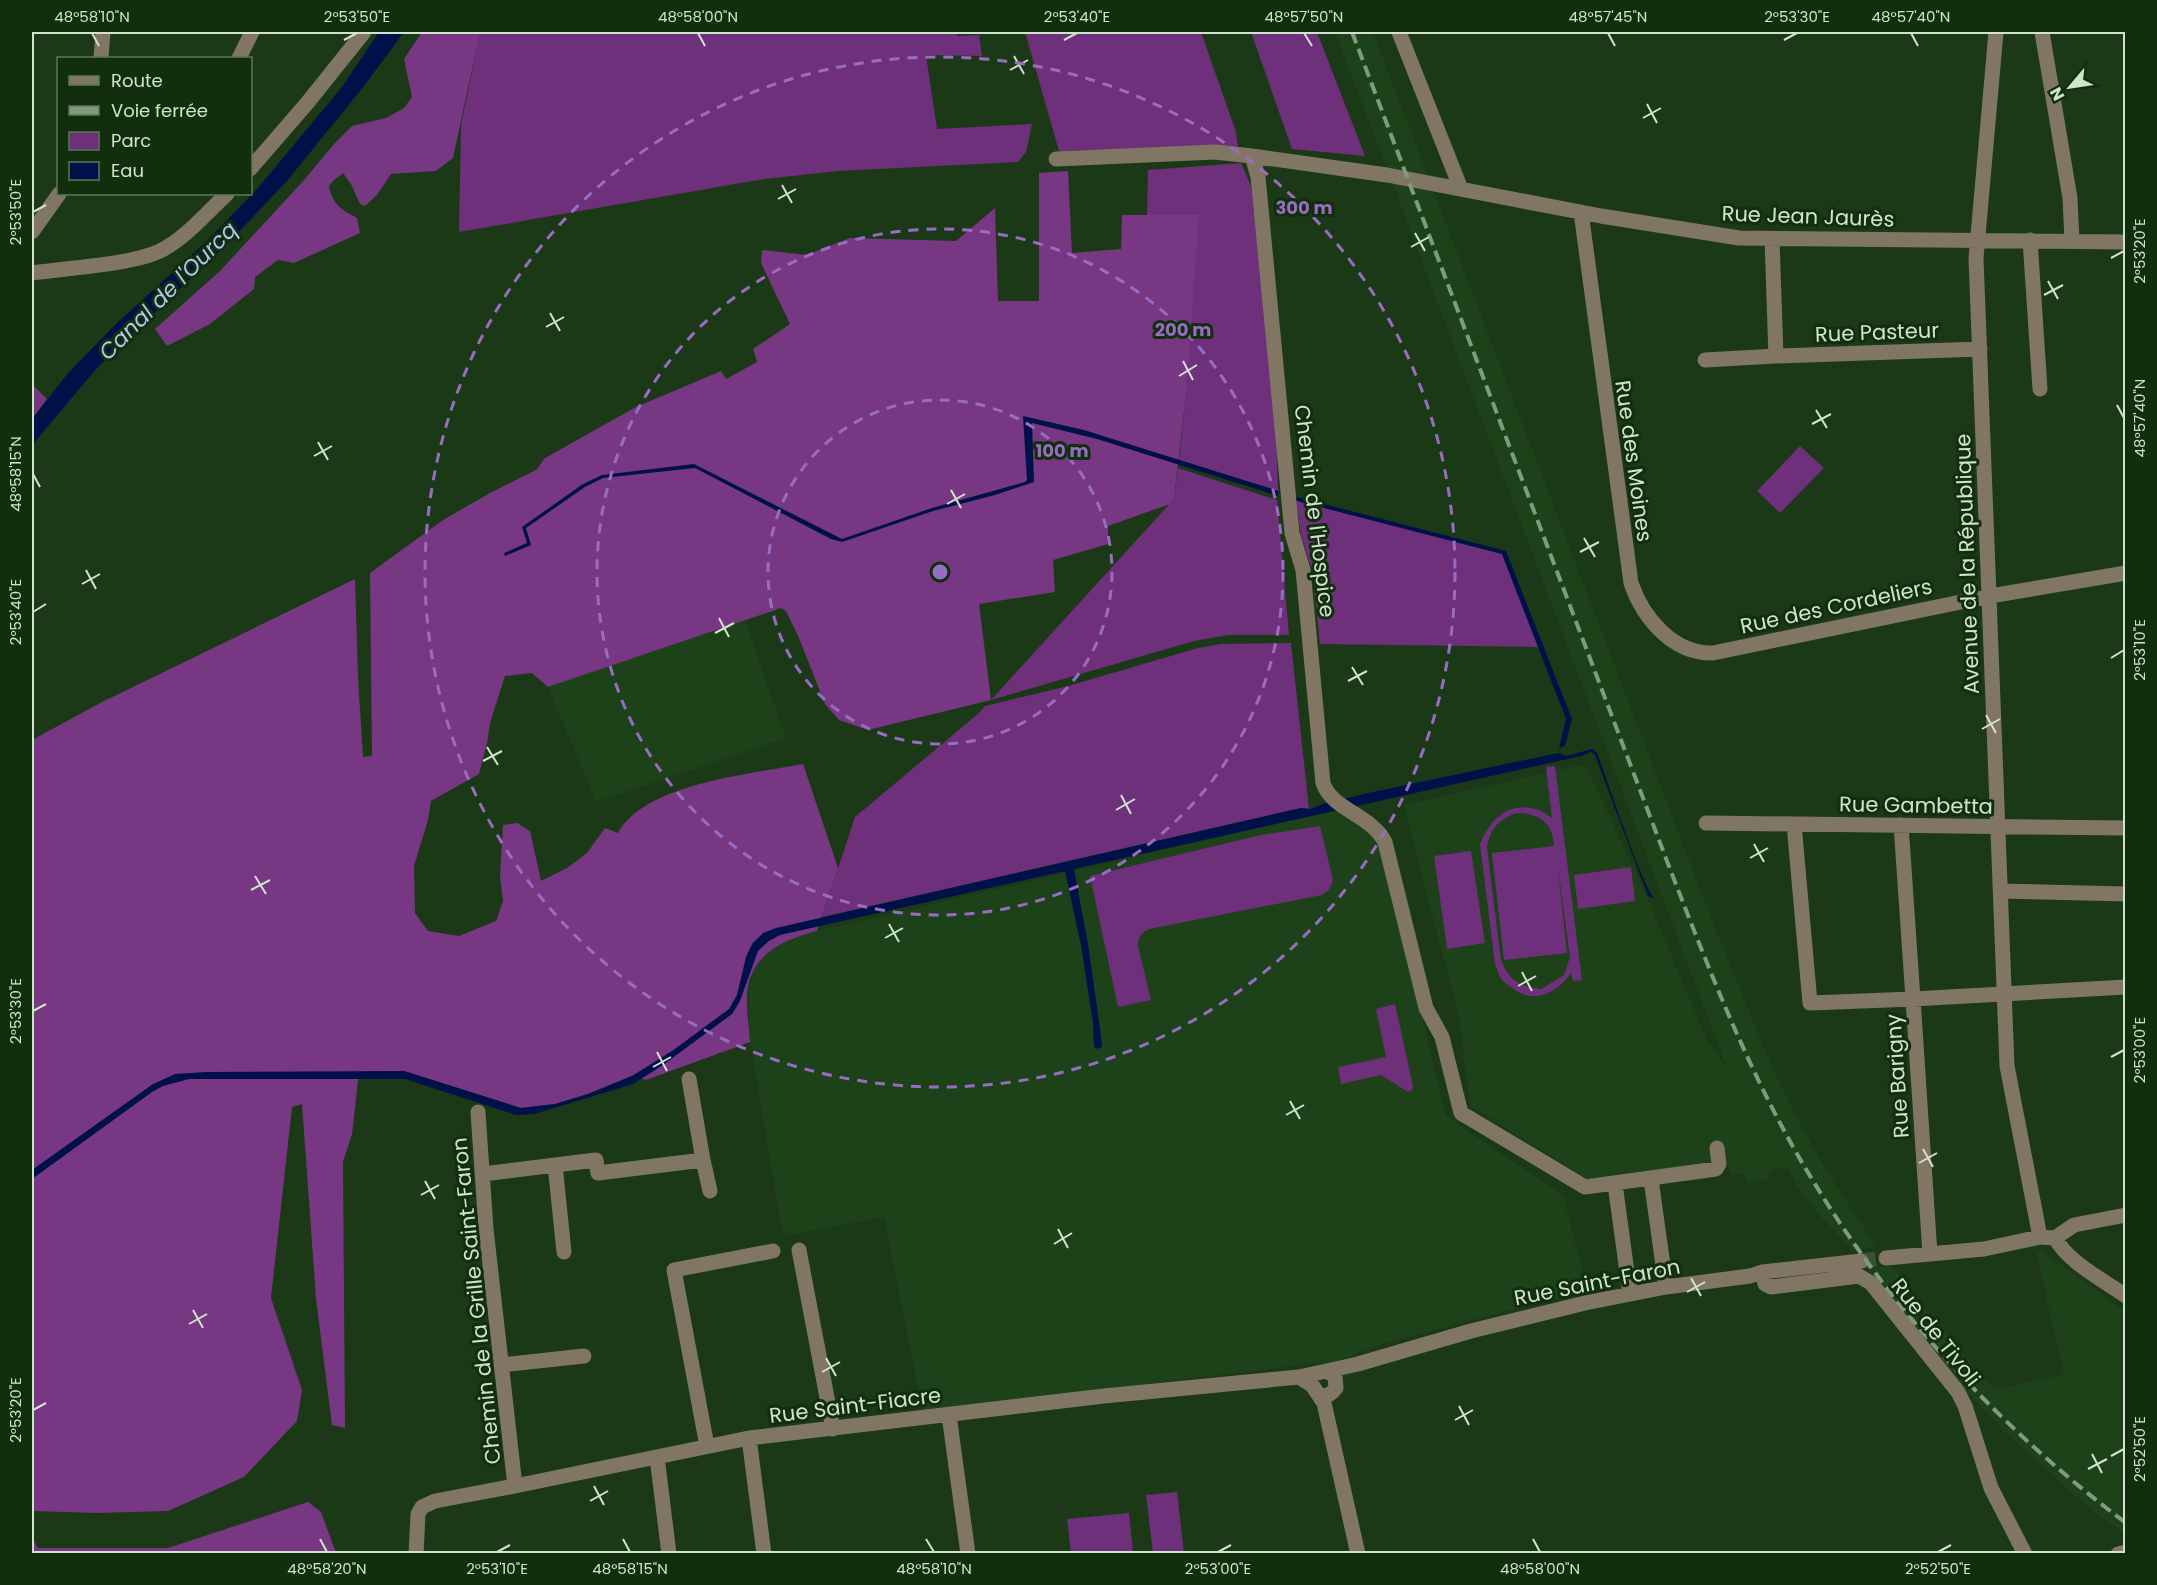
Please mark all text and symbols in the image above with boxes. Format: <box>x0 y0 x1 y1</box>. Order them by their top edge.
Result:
text: 48°58'10"N <box>54 6 130 27</box>
text: 2°53'50"E <box>324 6 390 27</box>
text: 48°58'00"N <box>658 6 738 27</box>
text: 2°53'40"E <box>1044 6 1110 27</box>
text: 48°57'50"N <box>1265 6 1343 27</box>
text: 48°57'45"N <box>1569 6 1647 27</box>
text: 2°53'30"E <box>1764 6 1830 27</box>
text: 48°57'40"N <box>1872 6 1950 27</box>
legend <box>57 57 252 195</box>
north arrow <box>2040 57 2100 117</box>
text: Route <box>111 68 163 93</box>
text: N <box>2044 83 2070 105</box>
text: Voie ferrée <box>111 98 208 123</box>
text: Parc <box>111 128 151 153</box>
text: Eau <box>111 158 144 183</box>
text: 2°53'50"E <box>5 179 26 245</box>
text: 300 m <box>1275 195 1333 220</box>
street label: Rue Jean Jaurès <box>1721 198 1895 234</box>
water label: Canal de l'Ourcq <box>92 215 244 367</box>
text: 2°53'20"E <box>2129 218 2150 284</box>
street label: Rue Pasteur <box>1814 315 1940 349</box>
text: 200 m <box>1155 317 1211 342</box>
street label: Rue des Moines <box>1608 378 1660 544</box>
text: 48°57'40"N <box>2129 379 2150 457</box>
street label: Chemin de l'Hospice <box>1288 403 1342 619</box>
street label: Avenue de la République <box>1948 433 1986 695</box>
text: 48°58'15"N <box>5 436 26 512</box>
text: 100 m <box>1035 438 1089 463</box>
centre of rings <box>930 562 950 582</box>
street label: Rue des Cordeliers <box>1737 571 1935 641</box>
text: 2°53'40"E <box>5 579 26 645</box>
text: 2°53'10"E <box>2129 619 2150 681</box>
street label: Rue Gambetta <box>1839 789 1993 821</box>
text: 2°53'30"E <box>5 978 26 1044</box>
street label: Rue Barigny <box>1878 1013 1916 1139</box>
text: 2°53'00"E <box>2129 1017 2150 1083</box>
street label: Chemin de la Grille Saint-Faron <box>444 1136 508 1466</box>
street label: Rue Saint-Faron <box>1511 1252 1683 1312</box>
street label: Rue de Tivoli <box>1885 1272 1987 1392</box>
text: 2°53'20"E <box>5 1377 26 1443</box>
street label: Rue Saint-Fiacre <box>768 1380 942 1430</box>
text: 2°52'50"E <box>2129 1416 2150 1482</box>
text: 48°58'20"N <box>287 1558 367 1579</box>
text: 2°53'10"E <box>466 1558 528 1579</box>
text: 48°58'15"N <box>592 1558 668 1579</box>
text: 48°58'10"N <box>896 1558 972 1579</box>
text: 2°53'00"E <box>1185 1558 1251 1579</box>
text: 48°58'00"N <box>1500 1558 1580 1579</box>
text: 2°52'50"E <box>1905 1558 1971 1579</box>

